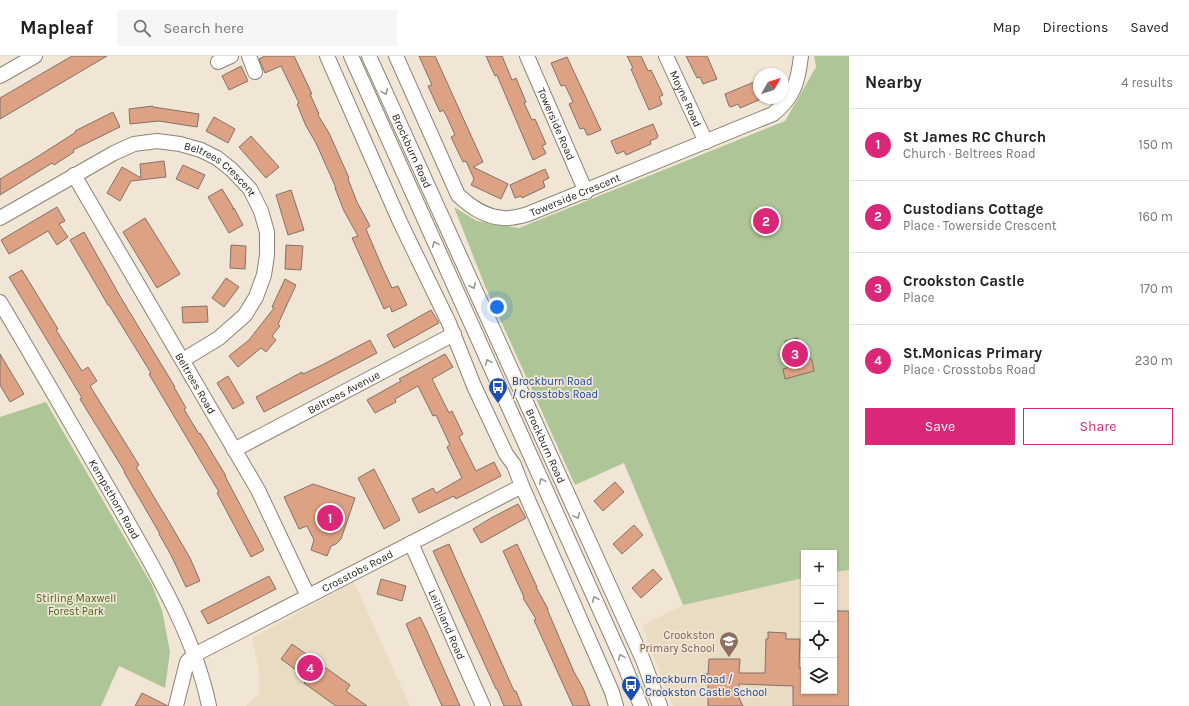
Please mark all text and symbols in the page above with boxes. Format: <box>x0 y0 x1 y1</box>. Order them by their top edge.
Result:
search box <box>117 10 397 46</box>
text: Mapleaf <box>20 17 93 39</box>
icon: search <box>131 17 153 39</box>
text: Search here <box>163 19 244 37</box>
text: Map <box>993 19 1021 36</box>
text: Directions <box>1043 19 1108 36</box>
text: Saved <box>1130 19 1169 36</box>
north arrow <box>753 68 789 104</box>
street label: Moyne Road <box>667 69 704 129</box>
text: Nearby <box>865 72 922 92</box>
text: 4 results <box>1121 75 1173 90</box>
street label: Towerside Road <box>535 86 577 162</box>
one-way arrow <box>380 87 388 95</box>
street label: Brockburn Road <box>389 112 434 190</box>
text: St James RC Church <box>903 128 1046 146</box>
text: 1 <box>876 137 880 152</box>
text: 150 m <box>1138 137 1173 152</box>
street label: Beltrees Crescent <box>182 139 259 199</box>
text: Church · Beltrees Road <box>903 146 1036 161</box>
street label: Towerside Crescent <box>528 171 622 220</box>
text: Custodians Cottage <box>903 200 1043 218</box>
pin: 2 <box>753 206 779 236</box>
text: 2 <box>874 209 882 224</box>
text: 160 m <box>1138 209 1173 224</box>
text: Place · Towerside Crescent <box>903 218 1057 233</box>
one-way arrow <box>432 240 440 248</box>
text: Crookston Castle <box>903 272 1024 290</box>
text: 3 <box>874 281 882 296</box>
text: 170 m <box>1140 281 1173 296</box>
one-way arrow <box>468 282 476 290</box>
text: Place <box>903 290 934 305</box>
your location <box>487 297 507 317</box>
pin: 3 <box>782 339 808 369</box>
text: St.Monicas Primary <box>903 344 1042 362</box>
street label: Beltrees Road <box>172 350 218 416</box>
text: 4 <box>874 353 882 368</box>
text: 230 m <box>1135 353 1173 368</box>
one-way arrow <box>485 359 493 366</box>
text: Place · Crosstobs Road <box>903 362 1036 377</box>
street label: Beltrees Avenue <box>306 368 382 417</box>
place label: Brockburn Road / Crosstobs Road <box>512 375 598 401</box>
bus stop icon: Brockburn Road / Crosstobs Road <box>487 376 509 404</box>
street label: Brockburn Road <box>523 407 568 485</box>
button: Save <box>865 408 1015 445</box>
button: Share <box>1023 408 1173 445</box>
street label: Kempsthorn Road <box>86 457 142 542</box>
one-way arrow <box>539 477 547 485</box>
pin: 1 <box>317 503 343 533</box>
one-way arrow <box>572 511 580 519</box>
street label: Crosstobs Road <box>320 547 396 595</box>
map controls <box>801 550 837 694</box>
button: + <box>801 550 837 586</box>
button: − <box>801 586 837 622</box>
street label: Leithland Road <box>425 588 468 662</box>
park label: Stirling Maxwell Forest Park <box>36 592 116 618</box>
one-way arrow <box>592 596 600 603</box>
button: locate <box>801 622 837 658</box>
place label: Crookston Primary School <box>640 629 715 655</box>
school or university icon: Crookston Primary School <box>718 630 740 658</box>
pin: 4 <box>297 653 323 683</box>
one-way arrow <box>618 654 626 661</box>
button: layers <box>801 658 837 694</box>
place label: Brockburn Road / Crookston Castle School <box>645 673 767 699</box>
bus stop icon: Brockburn Road / Crookston Castle School <box>620 674 642 702</box>

